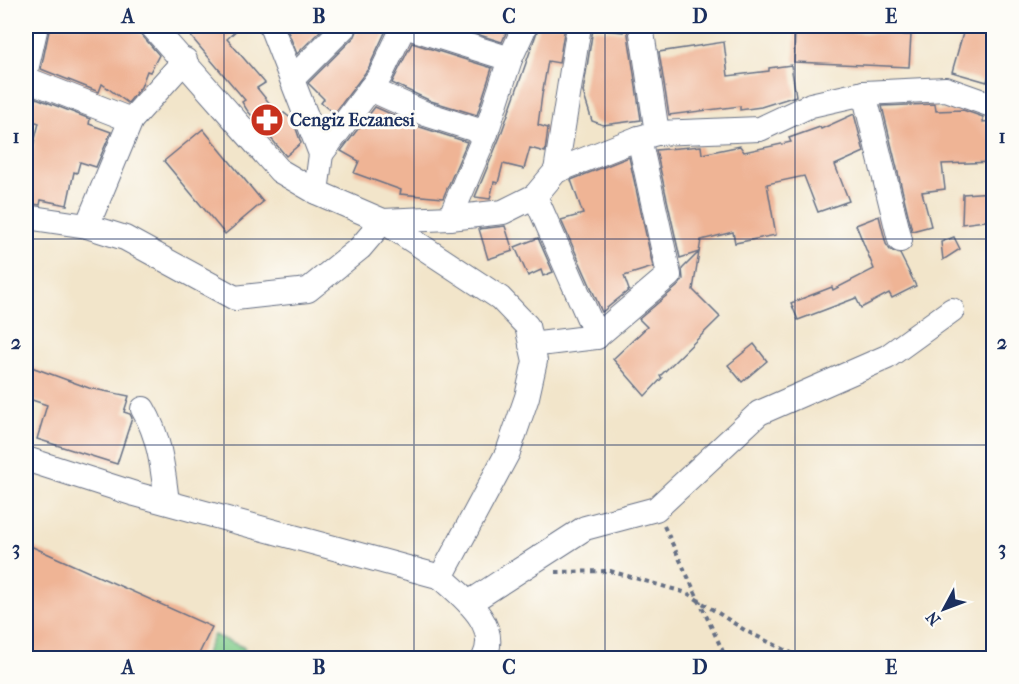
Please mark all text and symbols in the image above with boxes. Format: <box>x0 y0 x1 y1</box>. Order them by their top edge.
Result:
text: A <box>120 5 136 28</box>
text: B <box>312 5 326 28</box>
text: C <box>502 5 516 28</box>
text: D <box>692 5 708 28</box>
text: E <box>885 5 897 28</box>
pharmacy icon: Cengiz Eczanesi <box>249 102 285 138</box>
place label: Cengiz Eczanesi <box>290 110 415 131</box>
text: 1 <box>12 125 20 148</box>
text: 1 <box>998 125 1006 148</box>
text: 2 <box>11 331 21 354</box>
text: 2 <box>997 331 1007 354</box>
text: 3 <box>12 537 20 560</box>
text: 3 <box>998 537 1006 560</box>
north arrow <box>914 579 974 639</box>
text: N <box>921 607 944 629</box>
text: A <box>120 656 136 679</box>
text: B <box>312 656 326 679</box>
text: C <box>502 656 516 679</box>
text: D <box>692 656 708 679</box>
text: E <box>885 656 897 679</box>

